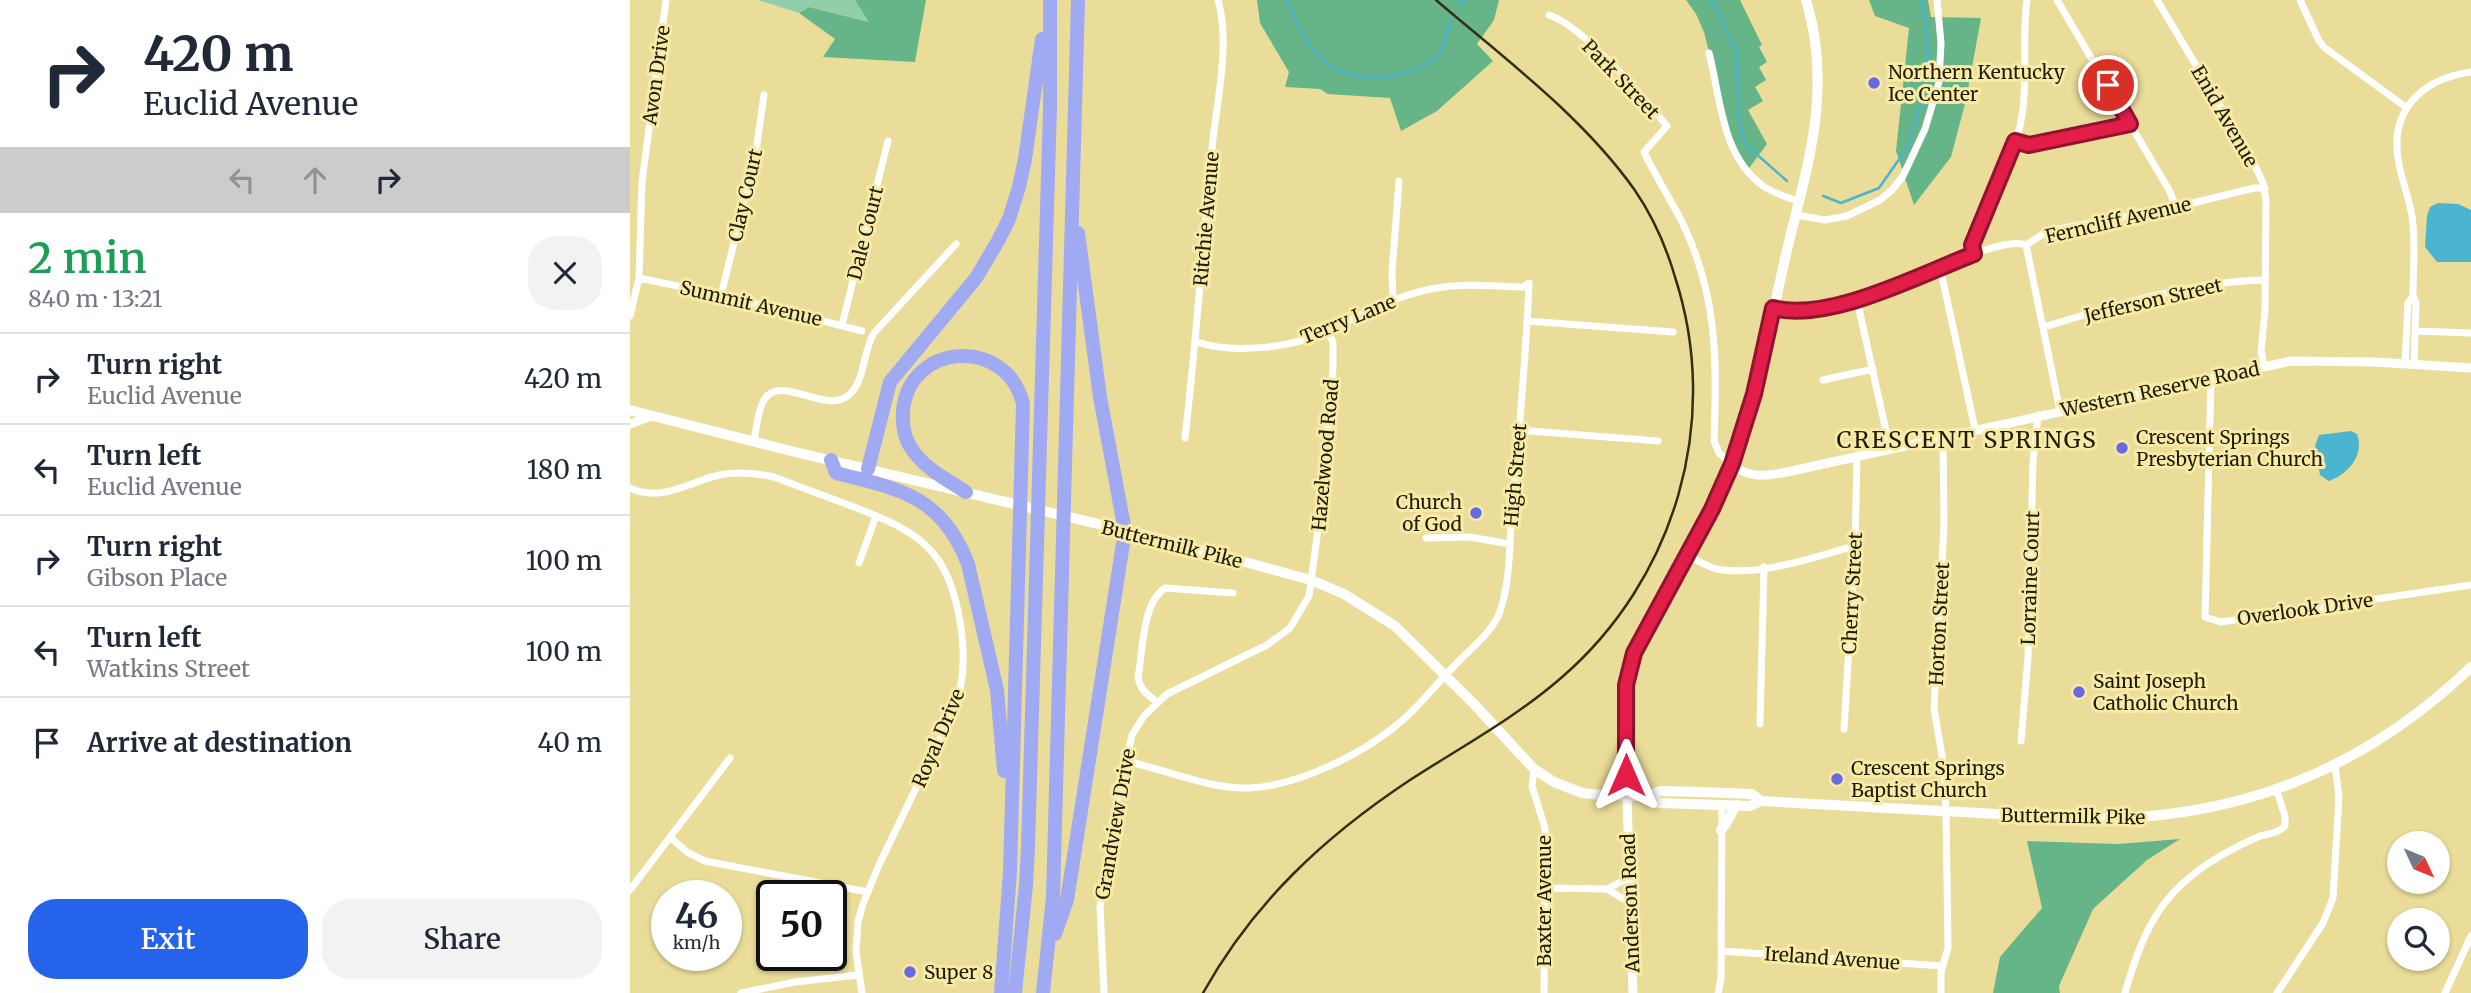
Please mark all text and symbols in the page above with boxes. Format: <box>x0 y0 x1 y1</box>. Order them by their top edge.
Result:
text: 420 m <box>143 23 294 84</box>
street label: Avon Drive <box>637 24 675 127</box>
icon: right <box>28 28 119 119</box>
street label: Park Street <box>1577 34 1665 124</box>
pin <box>2078 55 2138 115</box>
place label: Northern Kentucky Ice Center <box>1888 60 2065 106</box>
street label: Enid Avenue <box>2186 61 2264 171</box>
icon: arrive <box>2089 66 2127 104</box>
marker: Northern Kentucky Ice Center <box>1866 75 1882 91</box>
text: Euclid Avenue <box>143 84 358 124</box>
street label: Clay Court <box>723 146 767 244</box>
street label: Ritchie Avenue <box>1188 151 1224 287</box>
icon: left <box>223 161 261 199</box>
icon: ahead <box>296 161 334 199</box>
icon: right <box>369 161 407 199</box>
street label: Dale Court <box>842 183 888 282</box>
street label: Ferncliff Avenue <box>2043 192 2193 248</box>
text: 2 min <box>28 232 147 284</box>
button: close <box>528 236 602 310</box>
street label: Jefferson Street <box>2081 272 2225 328</box>
street label: Summit Avenue <box>678 275 824 331</box>
text: 840 m · 13:21 <box>28 284 162 313</box>
street label: Terry Lane <box>1297 289 1399 349</box>
text: Turn right <box>87 348 222 381</box>
street label: Western Reserve Road <box>2057 356 2262 422</box>
icon: right <box>28 360 66 398</box>
text: 420 m <box>524 362 602 395</box>
street label: Hazelwood Road <box>1306 378 1344 532</box>
text: Euclid Avenue <box>87 381 242 410</box>
street label: High Street <box>1499 422 1532 528</box>
district label: CRESCENT SPRINGS <box>1836 425 2098 454</box>
place label: Crescent Springs Presbyterian Church <box>2136 425 2323 471</box>
text: Turn left <box>87 439 201 472</box>
marker: Crescent Springs Presbyterian Church <box>2114 440 2130 456</box>
icon: left <box>28 451 66 489</box>
text: 180 m <box>527 453 602 486</box>
text: Euclid Avenue <box>87 472 242 501</box>
place label: Church of God <box>1396 490 1462 536</box>
marker: Church of God <box>1468 505 1484 521</box>
street label: Lorraine Court <box>2016 510 2044 646</box>
street label: Buttermilk Pike <box>1099 515 1245 573</box>
text: Turn right <box>87 530 222 563</box>
street label: Cherry Street <box>1837 531 1867 655</box>
icon: right <box>28 542 66 580</box>
text: 100 m <box>526 544 602 577</box>
street label: Horton Street <box>1924 561 1954 687</box>
text: Gibson Place <box>87 563 227 592</box>
street label: Overlook Drive <box>2236 588 2375 630</box>
text: Turn left <box>87 621 201 654</box>
icon: left <box>28 633 66 671</box>
text: 100 m <box>526 635 602 668</box>
text: Watkins Street <box>87 654 250 683</box>
place label: Saint Joseph Catholic Church <box>2093 669 2239 715</box>
marker: Saint Joseph Catholic Church <box>2071 684 2087 700</box>
street label: Royal Drive <box>906 685 970 791</box>
icon: arrive <box>28 724 66 762</box>
text: Arrive at destination <box>87 726 352 759</box>
text: 40 m <box>538 726 602 759</box>
position arrow <box>1589 738 1663 812</box>
street label: Grandview Drive <box>1090 747 1140 901</box>
place label: Crescent Springs Baptist Church <box>1851 756 2005 802</box>
marker: Crescent Springs Baptist Church <box>1829 771 1845 787</box>
street label: Buttermilk Pike <box>2000 803 2146 829</box>
north arrow <box>2387 831 2450 894</box>
map controls <box>2387 831 2450 971</box>
street label: Anderson Road <box>1616 833 1644 974</box>
street label: Baxter Avenue <box>1532 835 1556 967</box>
speed limit sign: 50 <box>756 880 847 971</box>
text: 46 <box>675 894 718 938</box>
button: Exit <box>28 899 308 979</box>
button: Share <box>322 899 602 979</box>
button: search <box>2387 908 2450 971</box>
text: km/h <box>673 931 720 954</box>
street label: Ireland Avenue <box>1763 941 1901 975</box>
place label: Super 8 <box>924 960 993 984</box>
marker: Super 8 <box>902 964 918 980</box>

